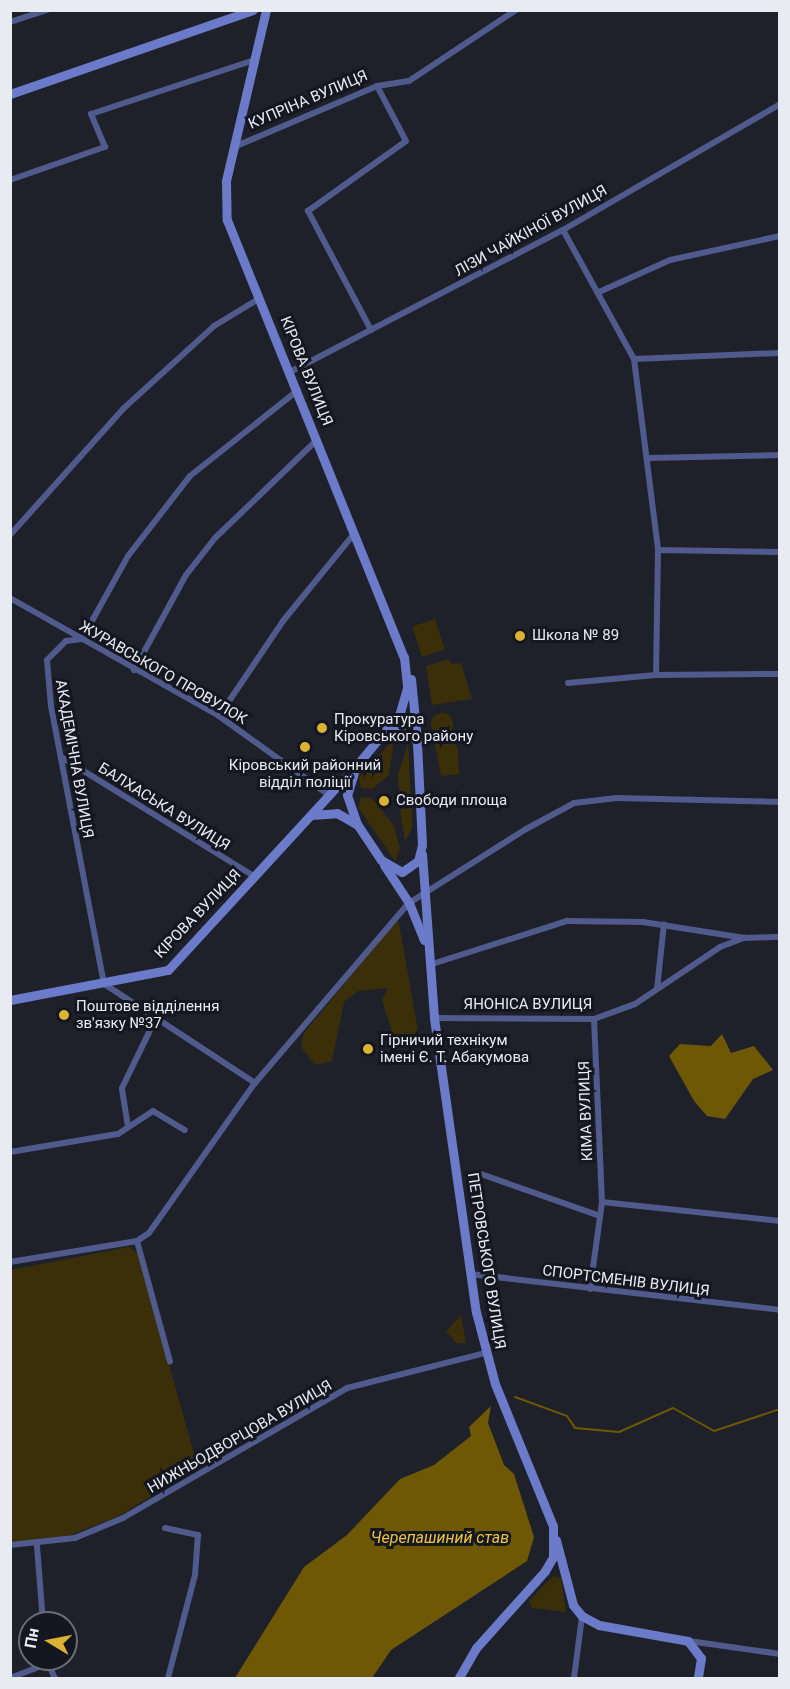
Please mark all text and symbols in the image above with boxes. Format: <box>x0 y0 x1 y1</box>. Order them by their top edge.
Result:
street label: КУПРІНА ВУЛИЦЯ <box>246 67 370 133</box>
street label: ЛІЗИ ЧАЙКІНОЇ ВУЛИЦЯ <box>452 182 610 280</box>
street label: КІРОВА ВУЛИЦЯ <box>276 314 336 428</box>
street label: ЖУРАВСЬКОГО ПРОВУЛОК <box>76 618 250 728</box>
place label: Школа № 89 <box>532 627 619 645</box>
marker: Школа № 89 <box>513 629 527 643</box>
street label: АКАДЕМІЧНА ВУЛИЦЯ <box>51 678 97 840</box>
place label: Прокуратура Кіровського району <box>334 710 473 745</box>
marker: Прокуратура Кіровського району <box>315 721 329 735</box>
marker: Кіровський районний відділ поліції <box>298 740 312 754</box>
place label: Кіровський районний відділ поліції <box>229 756 381 791</box>
street label: БАЛХАСЬКА ВУЛИЦЯ <box>95 759 233 855</box>
place label: Свободи площа <box>396 792 507 810</box>
marker: Свободи площа <box>377 794 391 808</box>
street label: КІРОВА ВУЛИЦЯ <box>151 866 245 962</box>
street label: ЯНОНІСА ВУЛИЦЯ <box>464 996 592 1014</box>
place label: Поштове відділення зв'язку №37 <box>76 997 219 1032</box>
marker: Поштове відділення зв'язку №37 <box>57 1008 71 1022</box>
place label: Гірничий технікум імені Є. Т. Абакумова <box>380 1031 529 1066</box>
marker: Гірничий технікум імені Є. Т. Абакумова <box>361 1042 375 1056</box>
street label: КІМА ВУЛИЦЯ <box>575 1060 597 1162</box>
street label: ПЕТРОВСЬКОГО ВУЛИЦЯ <box>463 1171 509 1351</box>
street label: СПОРТСМЕНІВ ВУЛИЦЯ <box>541 1262 711 1300</box>
street label: НИЖНЬОДВОРЦОВА ВУЛИЦЯ <box>145 1377 335 1497</box>
water label: Черепашиний став <box>371 1528 509 1548</box>
north arrow <box>18 1611 78 1671</box>
text: Пн <box>21 1626 43 1650</box>

